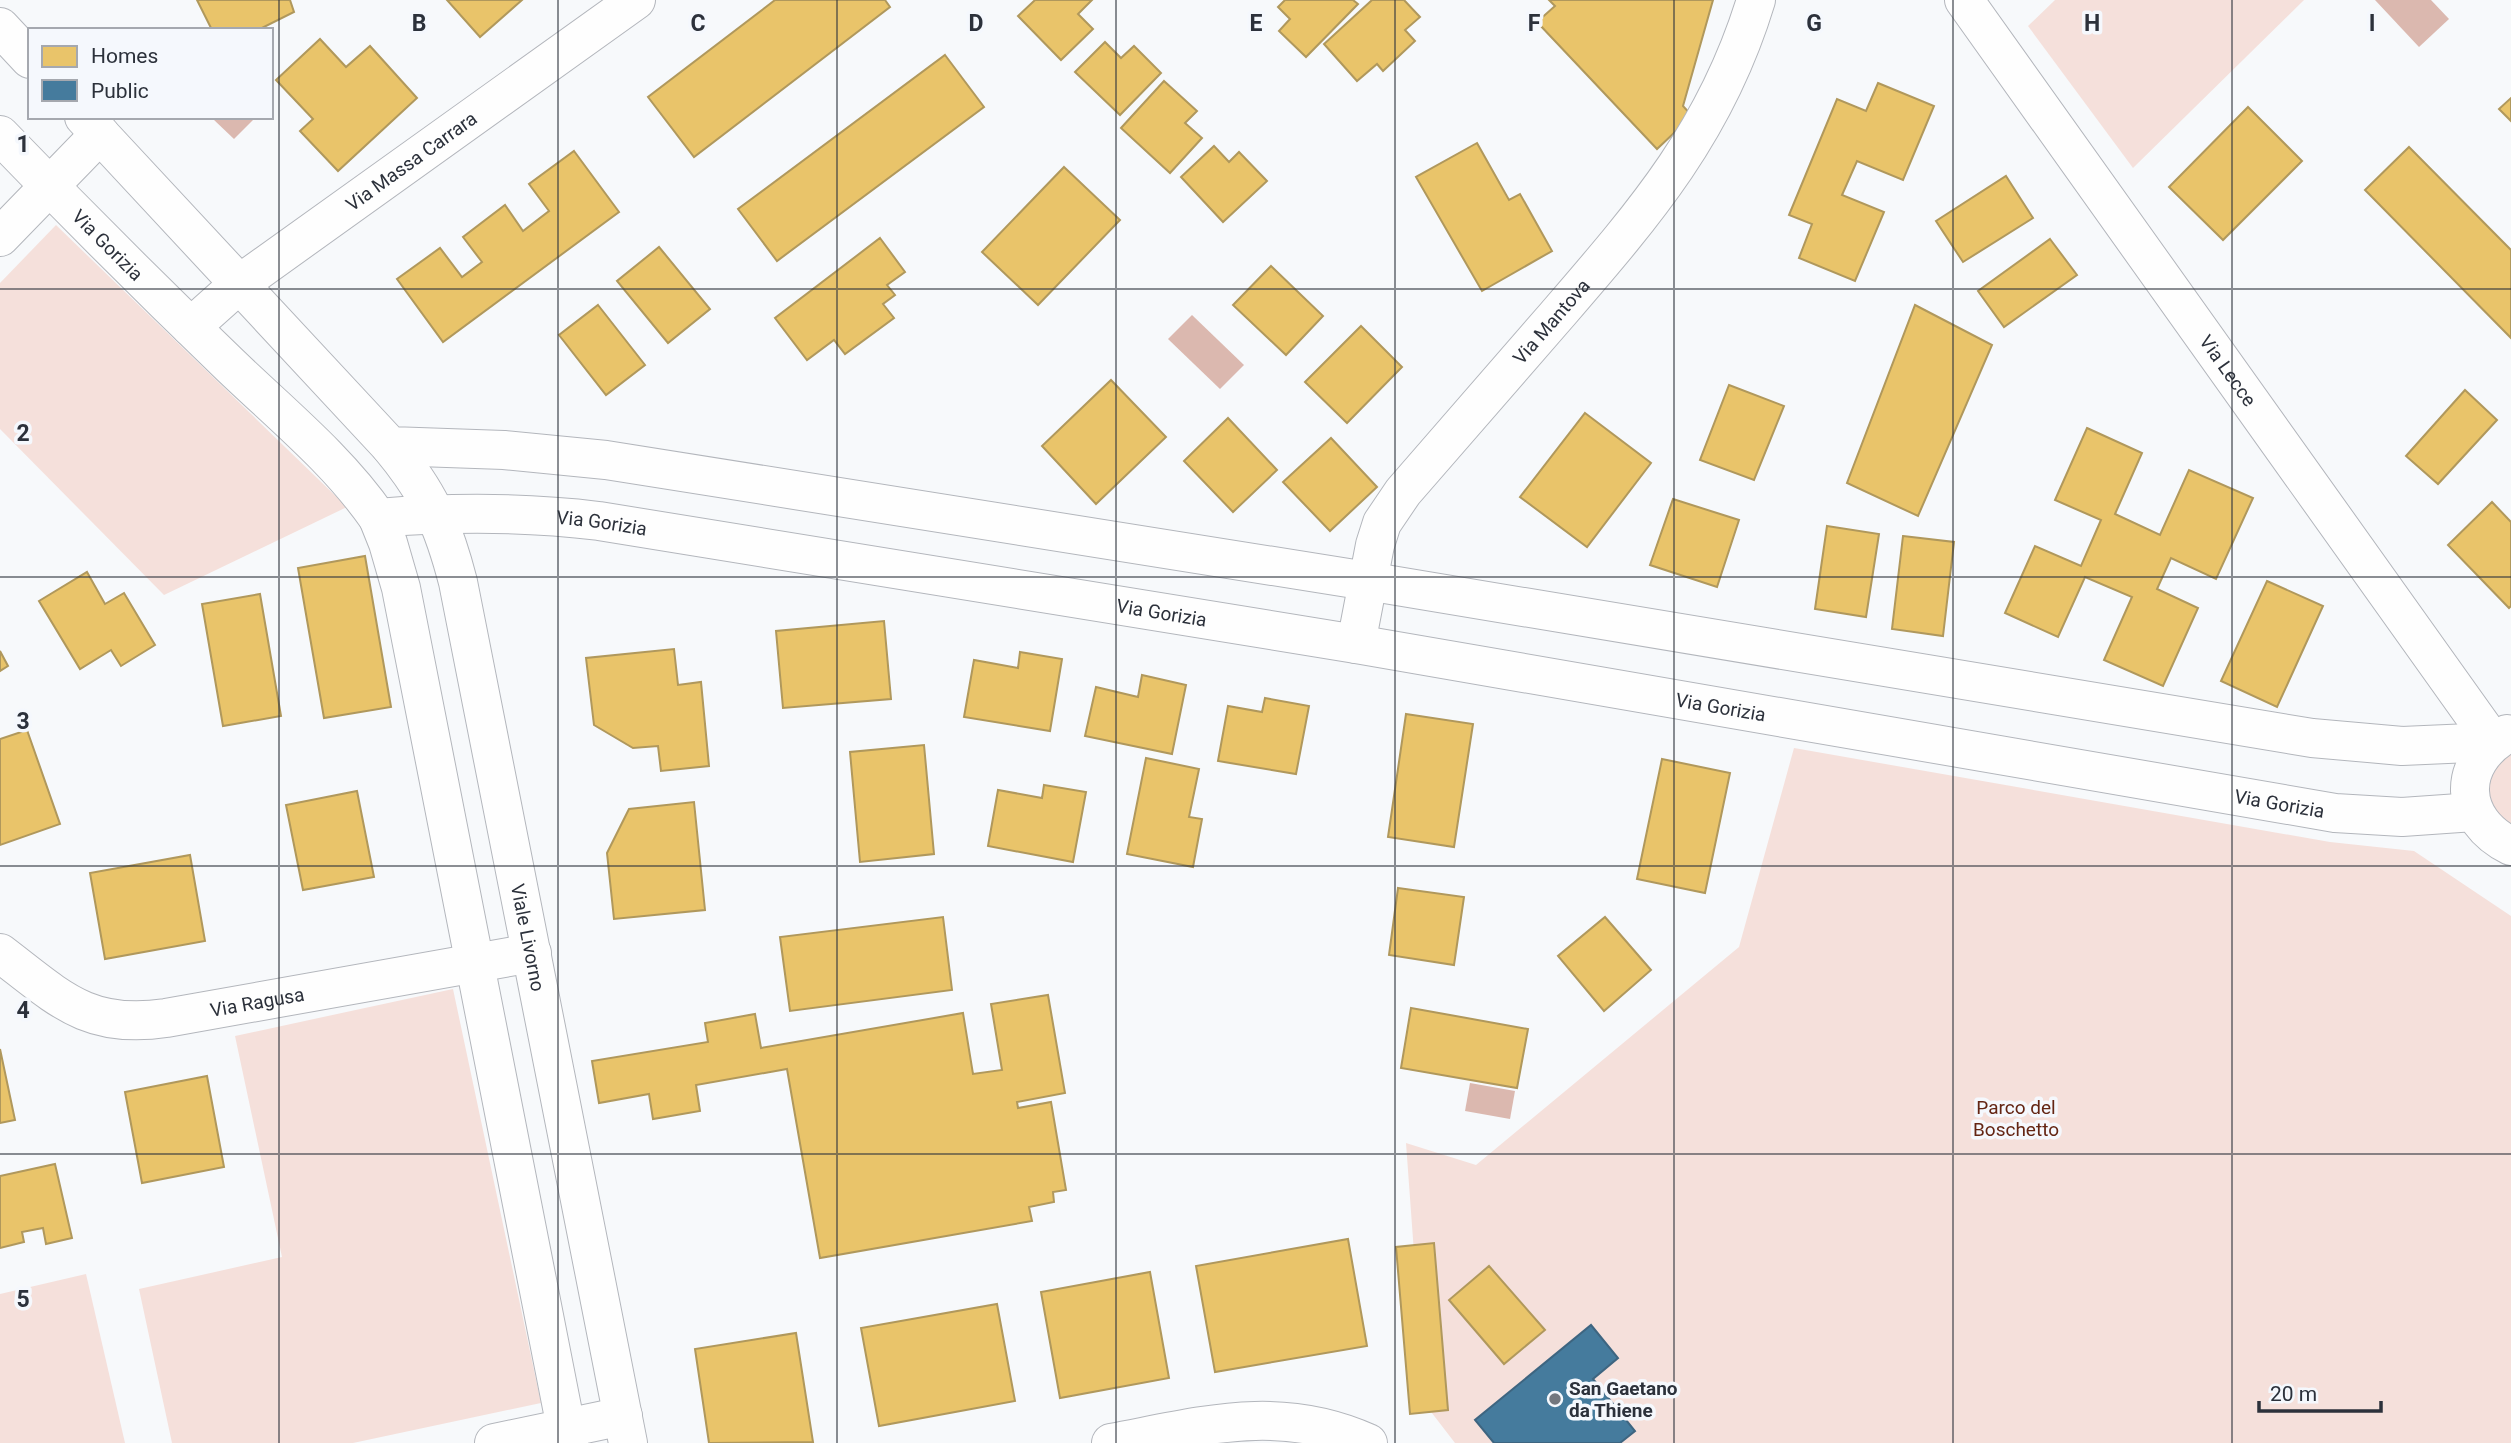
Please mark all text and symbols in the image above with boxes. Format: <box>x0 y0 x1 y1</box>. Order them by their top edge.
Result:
text: B <box>412 10 426 37</box>
text: C <box>690 10 706 37</box>
text: D <box>969 10 983 37</box>
text: E <box>1250 10 1263 37</box>
text: F <box>1528 10 1541 37</box>
text: G <box>1806 10 1822 37</box>
text: H <box>2084 10 2100 37</box>
text: I <box>2369 10 2375 37</box>
legend <box>28 28 273 119</box>
text: Homes <box>91 44 158 68</box>
text: Public <box>91 79 149 103</box>
street label: Via Massa Carrara <box>341 106 481 216</box>
text: 1 <box>16 131 30 158</box>
street label: Via Gorizia <box>67 205 148 285</box>
street label: Via Mantova <box>1508 274 1594 369</box>
street label: Via Lecce <box>2195 330 2261 411</box>
text: 2 <box>16 420 30 447</box>
street label: Via Gorizia <box>556 505 649 540</box>
street label: Via Gorizia <box>1115 594 1208 631</box>
street label: Via Gorizia <box>1674 688 1768 726</box>
text: 3 <box>16 708 30 735</box>
street label: Via Gorizia <box>2233 784 2326 822</box>
street label: Viale Livorno <box>506 882 550 993</box>
street label: Via Ragusa <box>208 982 306 1021</box>
text: 4 <box>16 997 30 1024</box>
park label: Parco del Boschetto <box>1973 1096 2059 1141</box>
text: 5 <box>16 1286 30 1313</box>
scale bar <box>2259 1370 2382 1414</box>
place label: San Gaetano da Thiene <box>1569 1377 1678 1422</box>
text: 20 m <box>2270 1382 2317 1406</box>
marker: San Gaetano da Thiene <box>1547 1391 1563 1407</box>

